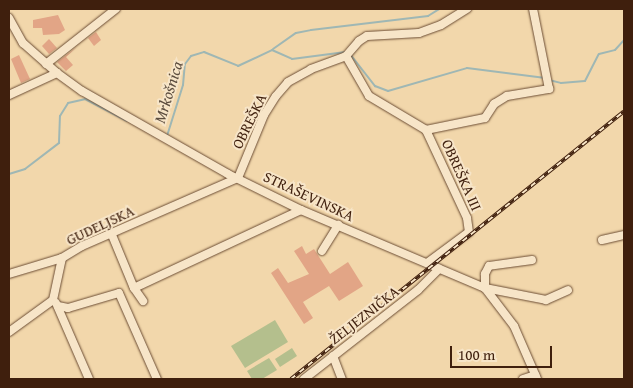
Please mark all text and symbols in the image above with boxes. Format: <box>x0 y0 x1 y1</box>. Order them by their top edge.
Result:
water label: Mrkošnica <box>149 59 187 125</box>
street label: OBREŠKA <box>228 90 270 152</box>
street label: OBREŠKA III <box>438 136 486 214</box>
street label: STRAŠEVINSKA <box>261 167 357 225</box>
street label: GUDELJSKA <box>63 201 137 249</box>
street label: ŽELJEZNIČKA <box>325 282 403 348</box>
scale bar <box>453 336 556 368</box>
text: 100 m <box>458 344 495 365</box>

